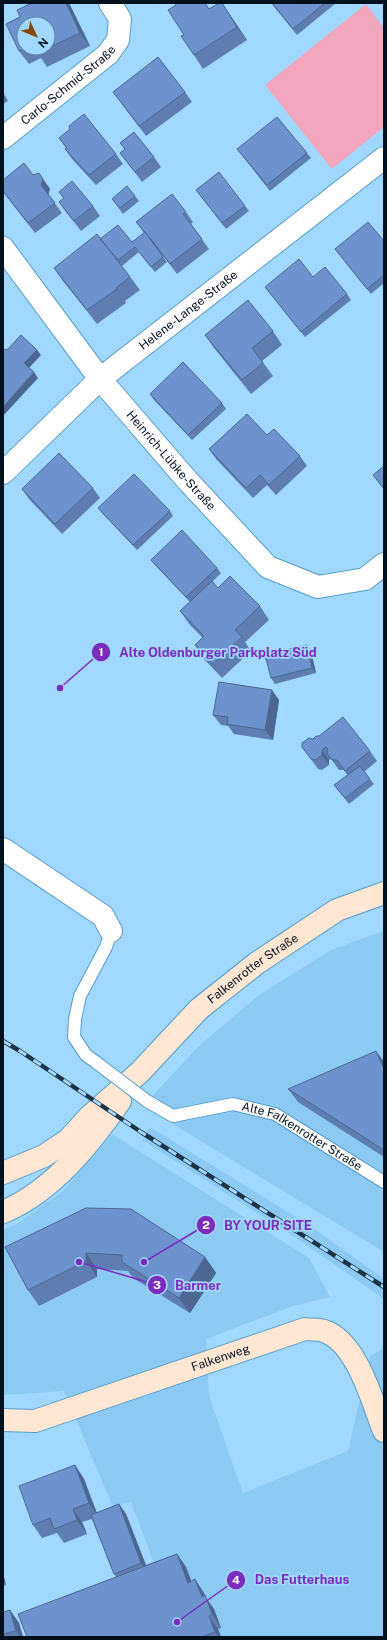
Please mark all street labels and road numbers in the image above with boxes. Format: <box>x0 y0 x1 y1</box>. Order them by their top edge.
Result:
street label: Carlo-Schmid-Straße <box>18 43 119 128</box>
street label: Helene-Lange-Straße <box>136 268 240 353</box>
street label: Heinrich-Lübke-Straße <box>123 408 219 513</box>
street label: Falkenrotter Straße <box>205 931 301 1007</box>
street label: Alte Falkenrotter Straße <box>240 1099 365 1174</box>
street label: Falkenweg <box>190 1341 252 1374</box>

